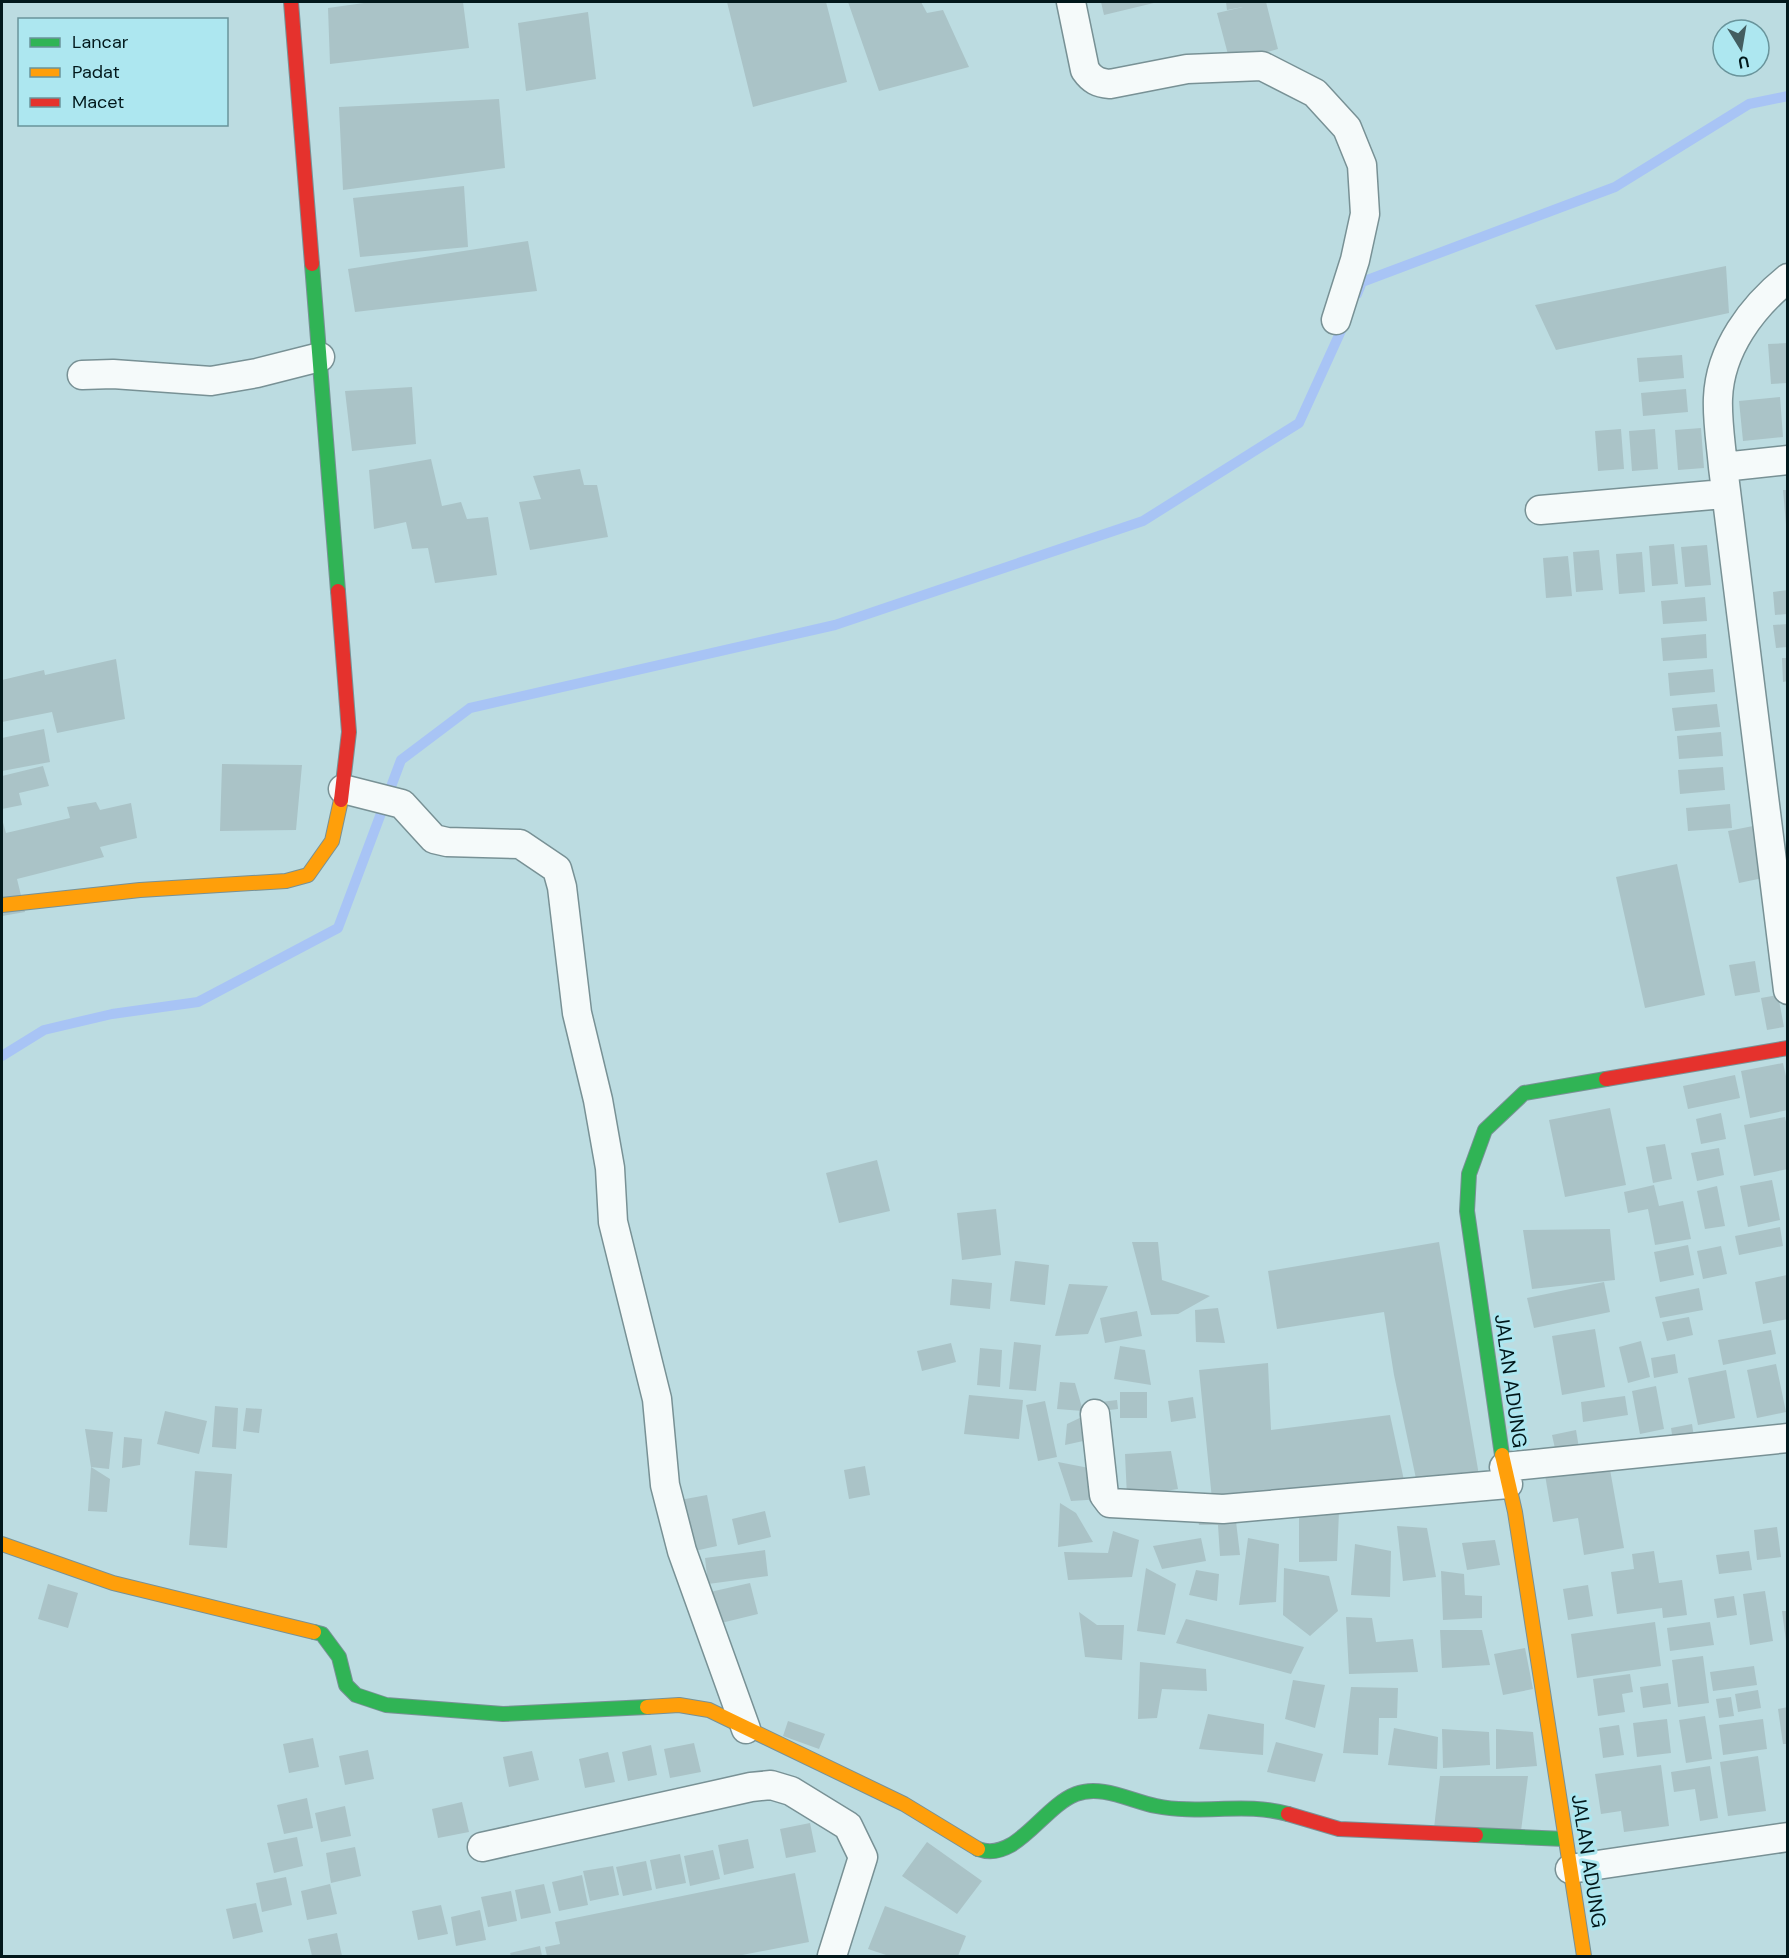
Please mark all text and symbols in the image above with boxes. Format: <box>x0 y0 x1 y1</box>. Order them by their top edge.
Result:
legend <box>18 18 228 126</box>
north arrow <box>1711 18 1771 78</box>
text: Lancar <box>72 30 129 54</box>
text: U <box>1736 51 1751 74</box>
text: Padat <box>72 60 120 84</box>
text: Macet <box>72 90 124 114</box>
street label: JALAN ADUNG <box>1489 1312 1533 1450</box>
street label: JALAN ADUNG <box>1566 1792 1612 1930</box>

